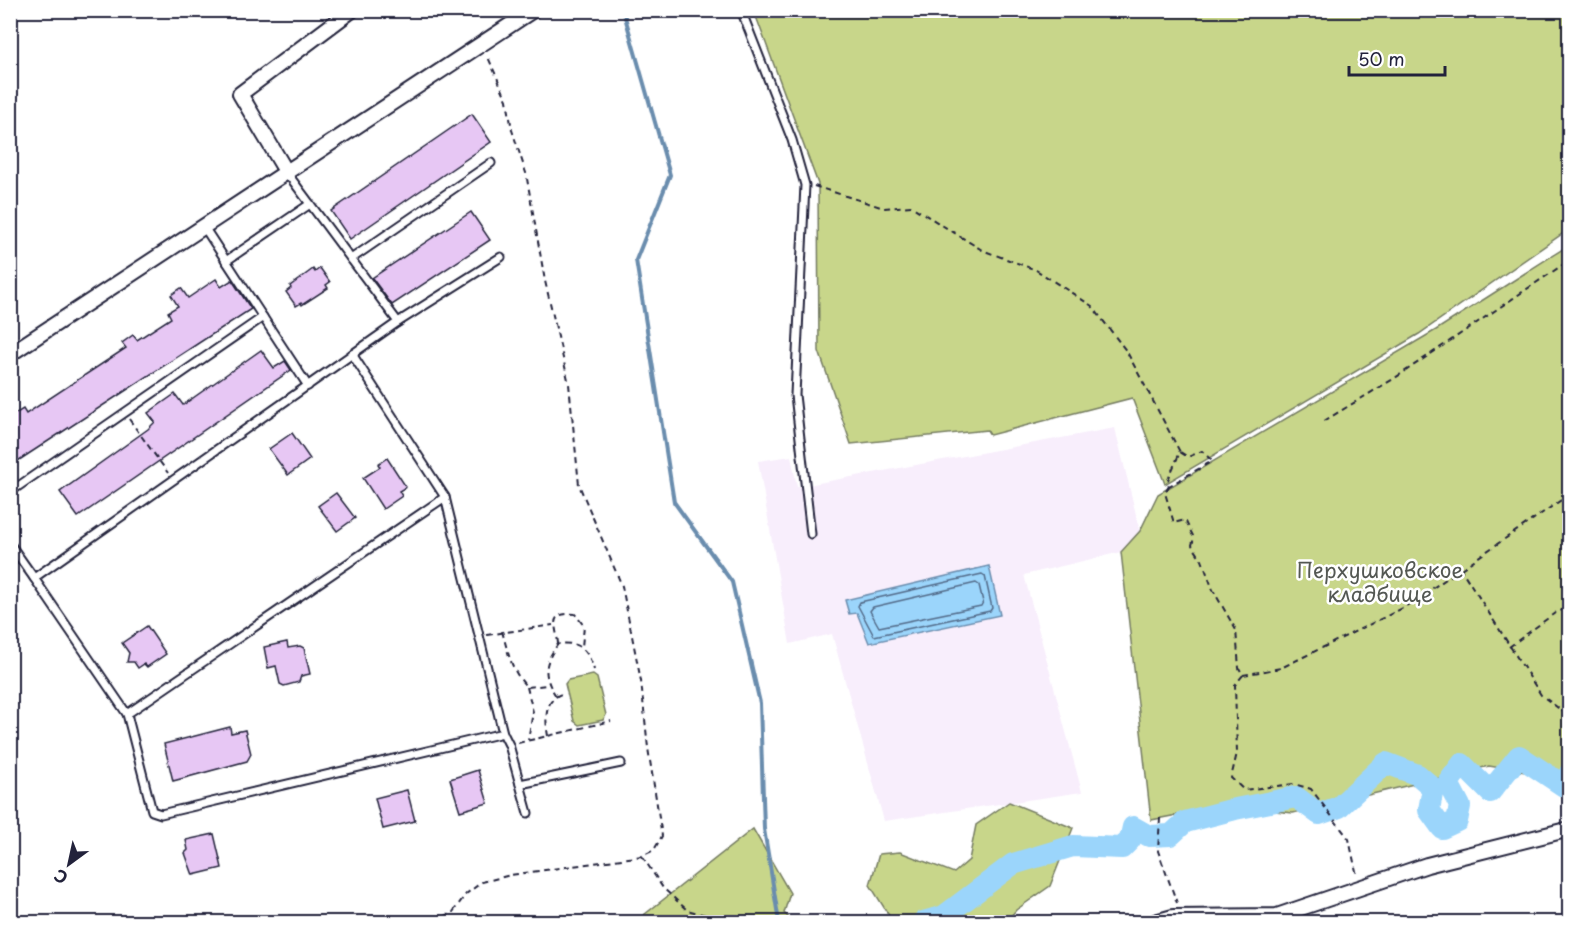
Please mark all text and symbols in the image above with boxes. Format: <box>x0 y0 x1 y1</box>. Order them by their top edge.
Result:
scale bar <box>1349 39 1445 77</box>
text: 50 m <box>1358 45 1405 72</box>
park label: Перхушковское кладбище <box>1297 553 1463 609</box>
north arrow <box>39 834 99 894</box>
text: С <box>49 864 72 891</box>

